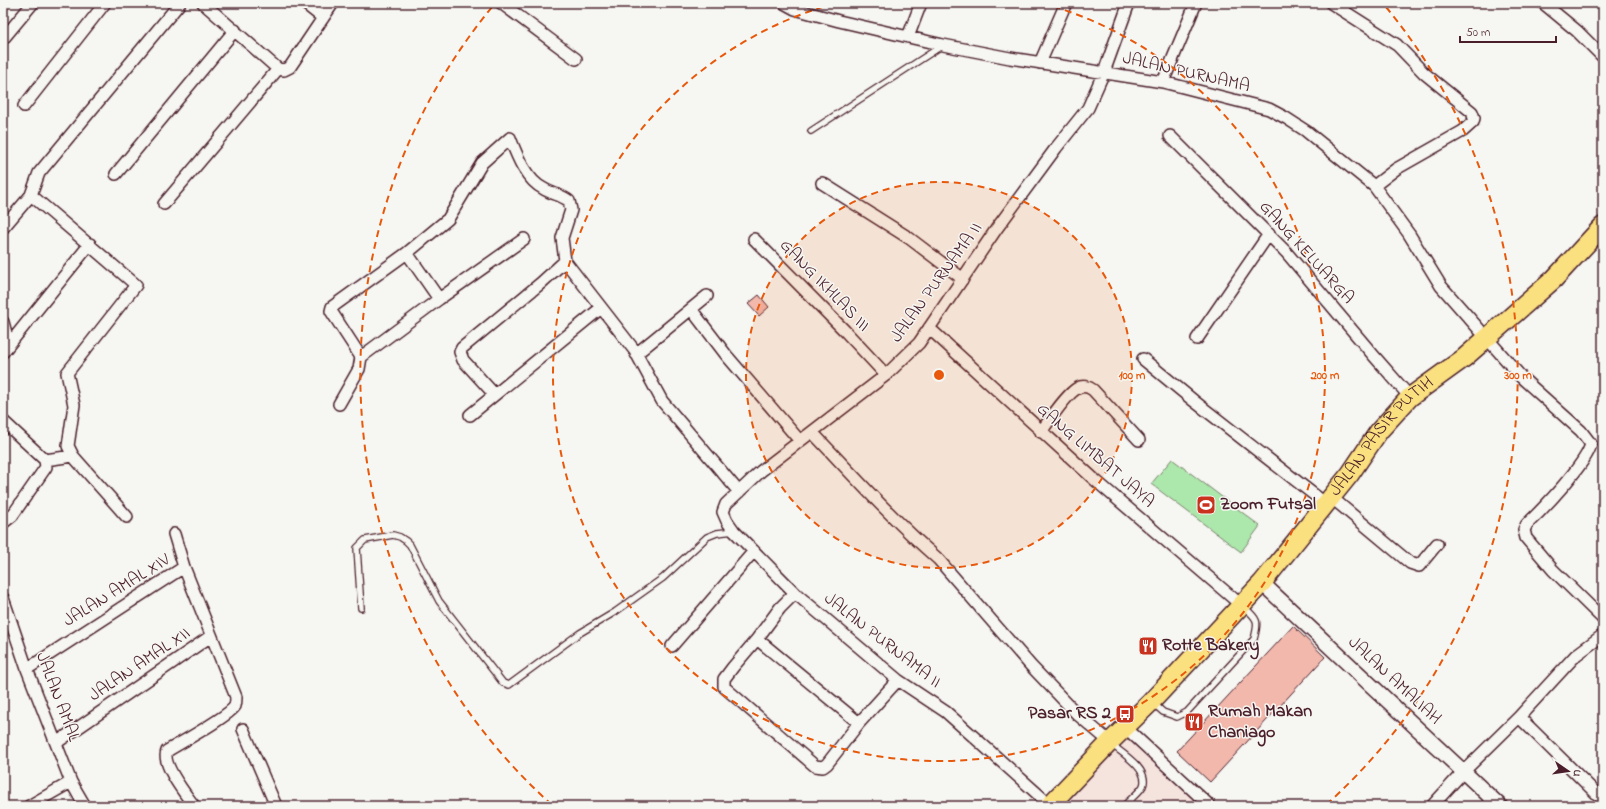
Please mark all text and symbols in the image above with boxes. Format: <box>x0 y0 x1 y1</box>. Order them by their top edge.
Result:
scale bar <box>1460 18 1556 44</box>
text: 50 m <box>1466 24 1490 42</box>
street label: JALAN PURNAMA <box>1120 46 1252 100</box>
street label: GANG KELUARGA <box>1252 195 1360 311</box>
street label: JALAN PURNAMA II <box>884 217 990 349</box>
street label: GANG IKHLAS III <box>773 234 875 338</box>
text: 100 m <box>1119 367 1146 385</box>
text: 200 m <box>1310 367 1340 385</box>
text: 300 m <box>1503 367 1533 385</box>
centre of rings <box>932 368 946 382</box>
street label: JALAN PASIR PUTIH <box>1324 371 1439 502</box>
street label: GANG LIMBAT JAYA <box>1030 397 1160 515</box>
place label: Zoom Futsal <box>1220 492 1316 518</box>
sports icon: Zoom Futsal <box>1195 494 1217 516</box>
street label: JALAN AMAL XIV <box>59 547 176 634</box>
street label: JALAN PURNAMA II <box>818 587 946 695</box>
street label: JALAN AMAL XII <box>84 621 196 709</box>
street label: JALAN AMALIAH <box>1341 631 1447 731</box>
place label: Rotte Bakery <box>1162 633 1259 660</box>
restaurant icon: Rotte Bakery <box>1137 635 1159 657</box>
street label: JALAN AMAL <box>28 648 86 746</box>
place label: Rumah Makan Chaniago <box>1208 699 1312 747</box>
place label: Pasar RS 2 <box>1028 701 1111 727</box>
bus stop icon: Pasar RS 2 <box>1114 703 1136 725</box>
restaurant icon: Rumah Makan Chaniago <box>1183 711 1205 733</box>
north arrow <box>1548 751 1588 791</box>
text: U <box>1568 768 1585 778</box>

